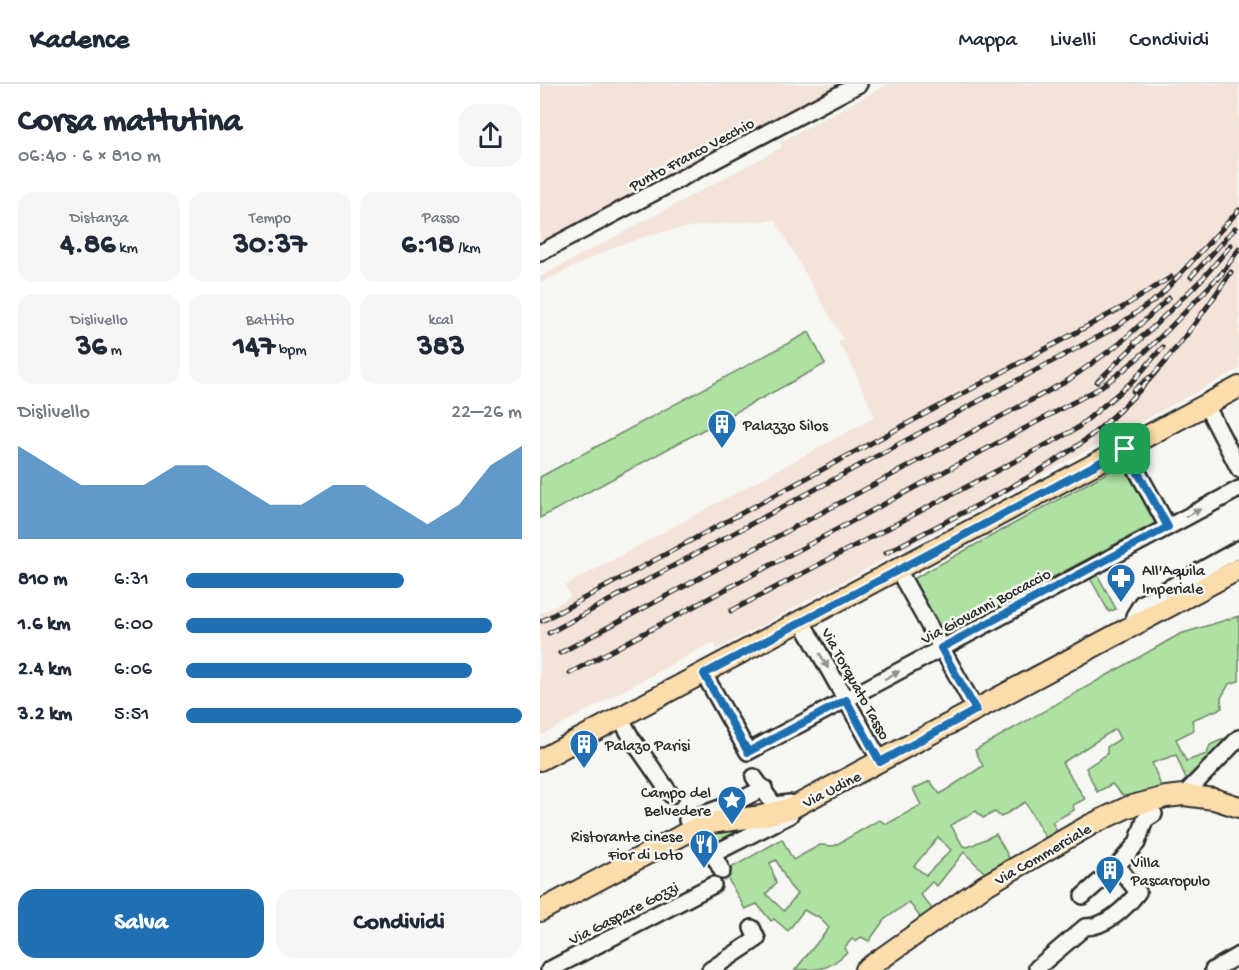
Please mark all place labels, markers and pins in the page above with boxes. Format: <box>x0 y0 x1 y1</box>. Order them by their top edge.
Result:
building icon: Palazzo Silos <box>706 408 738 450</box>
place label: Palazzo Silos <box>742 418 829 437</box>
pin <box>1099 423 1150 474</box>
pharmacy icon: All'Aquila Imperiale <box>1105 562 1137 604</box>
place label: All'Aquila Imperiale <box>1142 563 1206 600</box>
building icon: Palazo Parisi <box>568 728 600 770</box>
place label: Palazo Parisi <box>604 738 690 757</box>
place icon: Campo del Belvedere <box>716 784 748 826</box>
place label: Campo del Belvedere <box>641 785 712 822</box>
restaurant icon: Ristorante cinese Fior di Loto <box>688 828 720 870</box>
place label: Ristorante cinese Fior di Loto <box>571 829 684 866</box>
building icon: Villa Pascaropulo <box>1094 854 1126 896</box>
place label: Villa Pascaropulo <box>1130 855 1210 892</box>

